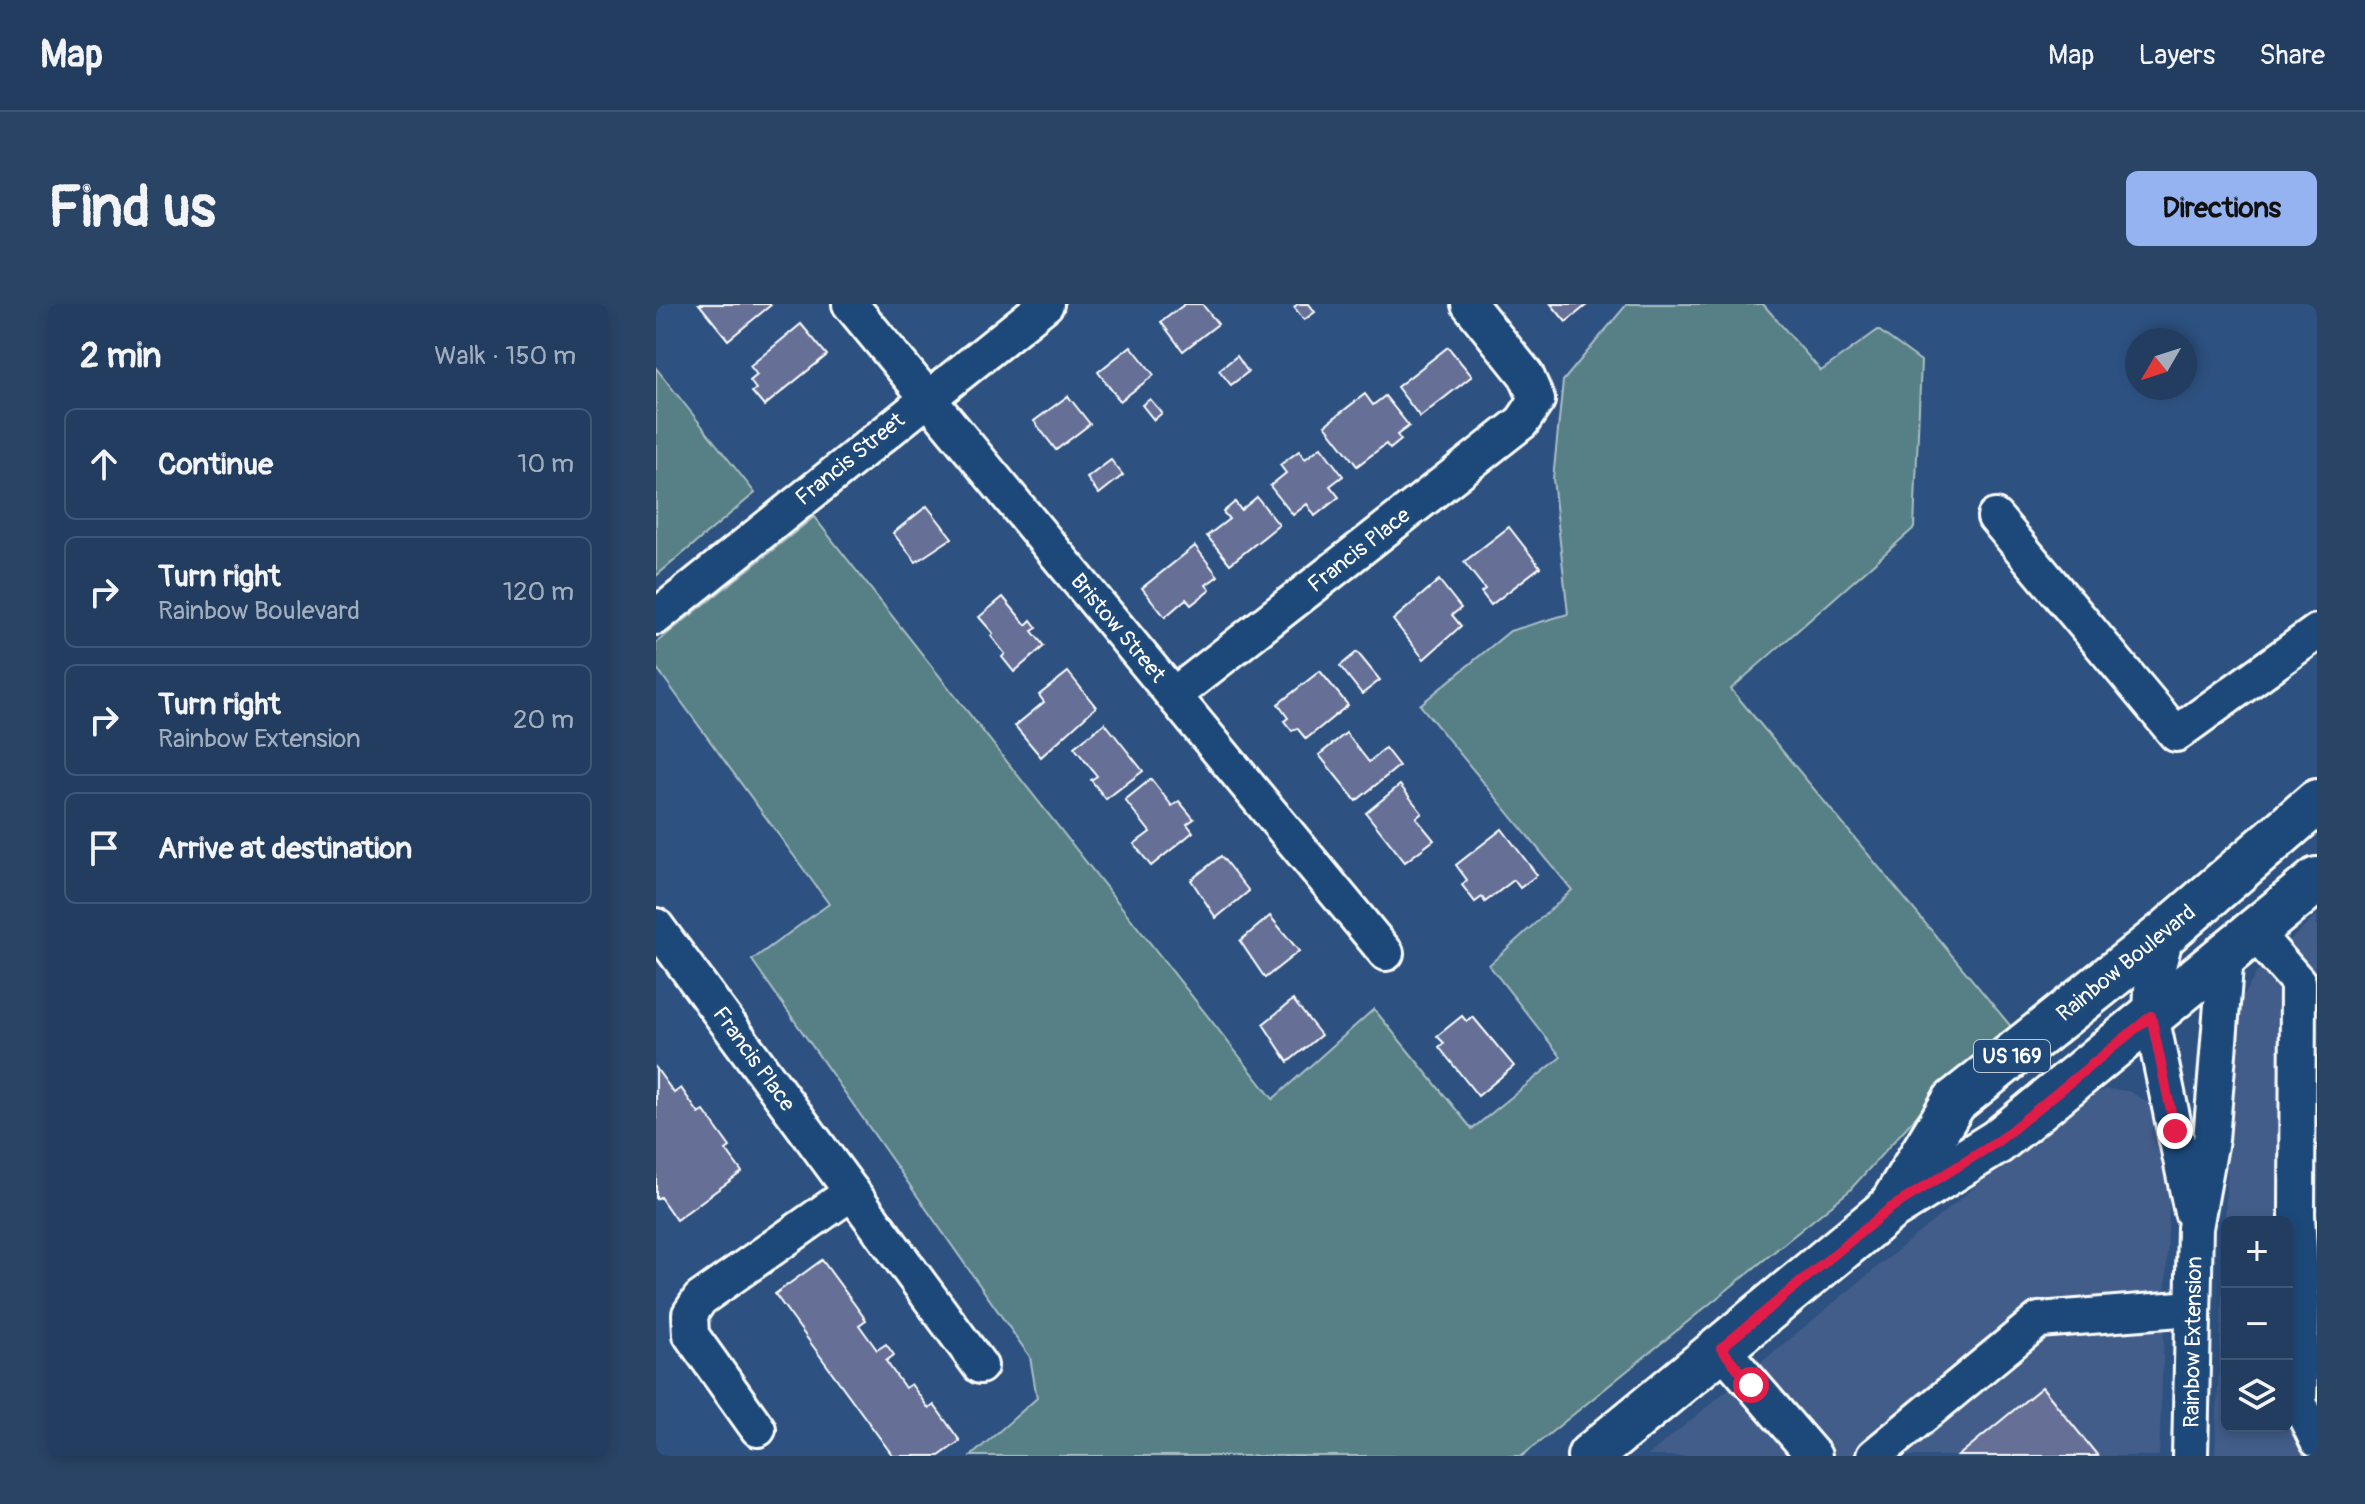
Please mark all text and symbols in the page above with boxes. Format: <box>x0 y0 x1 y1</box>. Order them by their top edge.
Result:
text: Map <box>40 31 103 79</box>
text: Map <box>2048 38 2094 73</box>
text: Layers <box>2138 38 2215 73</box>
text: Share <box>2259 38 2325 73</box>
button: Directions <box>2126 171 2317 246</box>
text: Find us <box>48 174 216 243</box>
north arrow <box>2125 328 2197 400</box>
text: 2 min <box>80 335 162 378</box>
text: Walk · 150 m <box>434 340 576 372</box>
street label: Francis Street <box>790 406 910 512</box>
icon: ahead <box>82 442 126 486</box>
text: Continue <box>158 446 273 483</box>
text: 10 m <box>517 448 574 480</box>
street label: Francis Place <box>1302 501 1416 599</box>
text: Turn right <box>158 558 281 595</box>
street label: Bristow Street <box>1064 568 1172 688</box>
icon: right <box>82 570 126 614</box>
text: 120 m <box>503 576 574 608</box>
text: Rainbow Boulevard <box>158 595 360 627</box>
text: Turn right <box>158 686 281 723</box>
icon: right <box>82 698 126 742</box>
text: 20 m <box>513 704 574 736</box>
text: Rainbow Extension <box>158 723 361 755</box>
icon: arrive <box>82 826 126 870</box>
text: Arrive at destination <box>158 830 412 867</box>
street label: Rainbow Boulevard <box>2051 898 2201 1028</box>
street label: Francis Place <box>707 1001 801 1117</box>
road number: US 169 <box>1974 1040 2050 1072</box>
route end <box>2157 1113 2193 1149</box>
map controls <box>2221 1216 2293 1432</box>
button: + <box>2221 1216 2293 1288</box>
street label: Rainbow Extension <box>2178 1256 2208 1428</box>
button: − <box>2221 1288 2293 1360</box>
button: layers <box>2221 1360 2293 1432</box>
route start <box>1733 1367 1769 1403</box>

